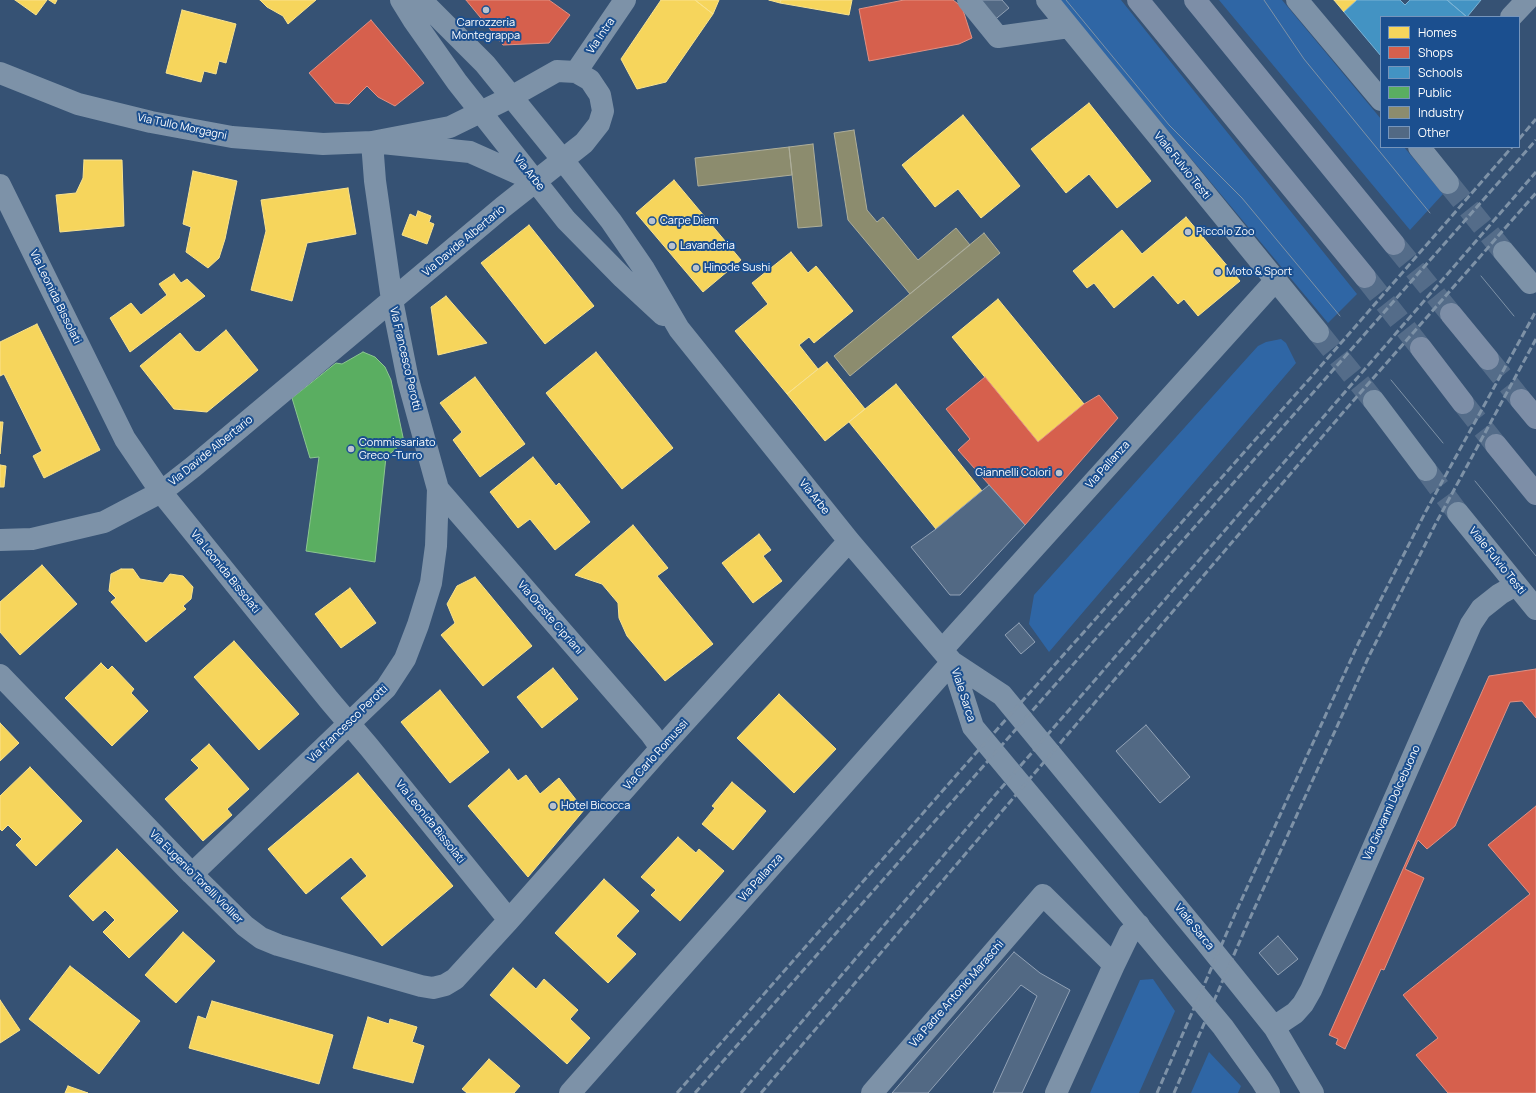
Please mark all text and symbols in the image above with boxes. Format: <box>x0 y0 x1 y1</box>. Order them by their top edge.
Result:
marker: Carrozzeria Montegrappa <box>481 5 491 15</box>
street label: Via Intra <box>584 15 618 57</box>
place label: Carrozzeria Montegrappa <box>452 16 520 42</box>
legend <box>1380 16 1520 148</box>
text: Homes <box>1418 24 1457 41</box>
text: Shops <box>1418 44 1453 61</box>
text: Schools <box>1418 64 1462 81</box>
text: Public <box>1418 84 1452 101</box>
text: Industry <box>1418 104 1464 121</box>
street label: Via Tullo Morgagni <box>136 111 228 143</box>
text: Other <box>1418 124 1450 141</box>
street label: Viale Fulvio Testi <box>1151 130 1213 202</box>
street label: Via Arbe <box>511 153 547 193</box>
street label: Via Davide Albertario <box>420 203 508 279</box>
place label: Carpe Diem <box>660 214 719 228</box>
marker: Carpe Diem <box>647 216 657 226</box>
place label: Piccolo Zoo <box>1196 225 1255 239</box>
marker: Piccolo Zoo <box>1183 227 1193 237</box>
place label: Lavanderia <box>680 239 735 253</box>
marker: Lavanderia <box>667 241 677 251</box>
street label: Via Leonida Bissolati <box>27 248 83 346</box>
place label: Hinode Sushi <box>704 261 770 275</box>
marker: Hinode Sushi <box>691 263 701 273</box>
place label: Moto & Sport <box>1226 265 1292 279</box>
marker: Moto & Sport <box>1213 267 1223 277</box>
street label: Via Francesco Perotti <box>387 306 423 412</box>
street label: Via Davide Albertario <box>166 413 256 489</box>
place label: Commissariato Greco -Turro <box>359 436 436 462</box>
street label: Via Pallanza <box>1083 439 1133 491</box>
marker: Commissariato Greco -Turro <box>346 444 356 454</box>
place label: Giannelli Colori <box>975 466 1051 480</box>
marker: Giannelli Colori <box>1054 468 1064 478</box>
street label: Via Arbe <box>796 477 832 517</box>
street label: Viale Fulvio Testi <box>1466 525 1528 597</box>
street label: Via Leonida Bissolati <box>188 528 262 616</box>
street label: Via Oreste Cipriani <box>515 579 585 657</box>
street label: Viale Sarca <box>948 667 978 723</box>
street label: Via Francesco Perotti <box>305 682 391 766</box>
street label: Via Carlo Romussi <box>621 717 691 793</box>
street label: Via Giovanni Dolcebuono <box>1361 743 1423 863</box>
street label: Via Leonida Bissolati <box>393 778 467 866</box>
place label: Hotel Bicocca <box>561 799 630 813</box>
marker: Hotel Bicocca <box>548 801 558 811</box>
street label: Via Eugenio Torelli Viollier <box>147 828 245 926</box>
street label: Via Pallanza <box>736 852 786 904</box>
street label: Viale Sarca <box>1171 901 1217 953</box>
street label: Via Padre Antonio Maraschi <box>907 938 1007 1050</box>

